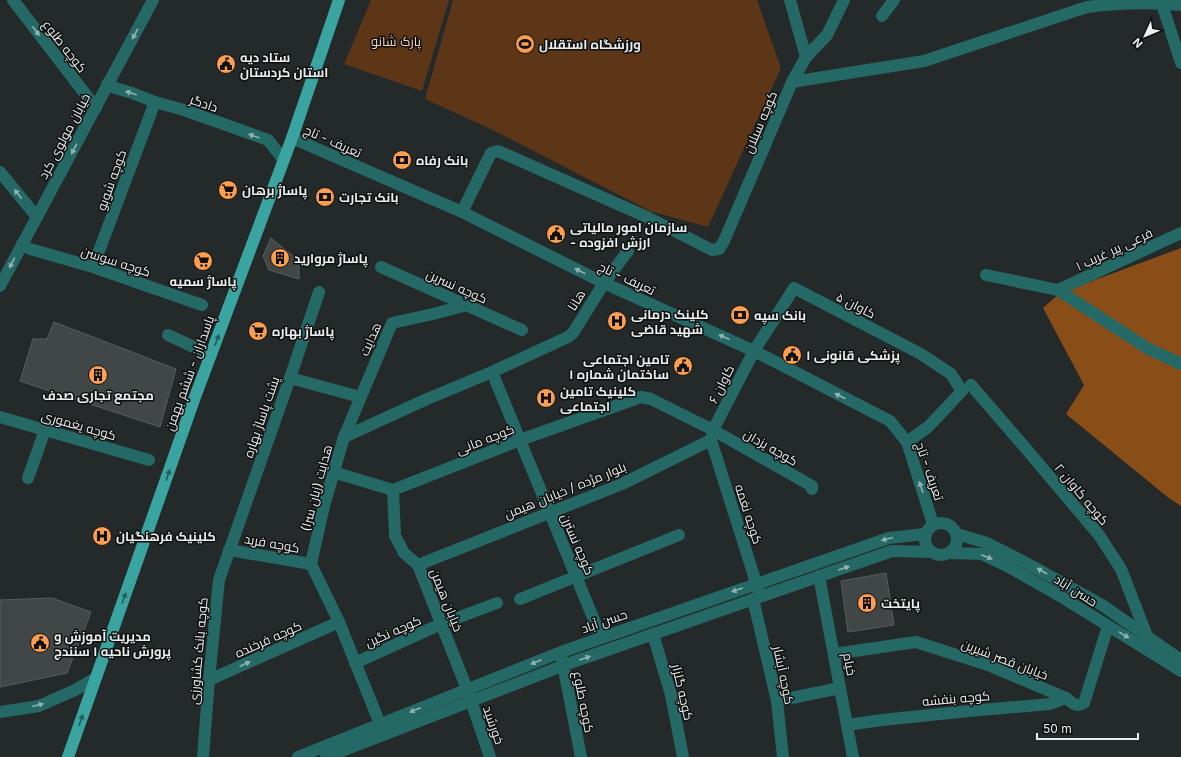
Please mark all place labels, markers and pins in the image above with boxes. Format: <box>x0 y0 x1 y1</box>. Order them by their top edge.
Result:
sports icon: ورزشگاه استقلال <box>514 33 536 55</box>
place label: ورزشگاه استقلال <box>539 36 641 53</box>
place label: ستاد دیه استان کردستان <box>240 49 328 80</box>
public building icon: ستاد دیه استان کردستان <box>215 53 237 75</box>
bank icon: بانک رفاه <box>391 149 413 171</box>
place label: بانک رفاه <box>416 152 468 168</box>
supermarket icon: پاساژ برهان <box>217 179 239 201</box>
place label: پاساژ برهان <box>242 182 308 200</box>
bank icon: بانک تجارت <box>314 186 336 208</box>
place label: بانک تجارت <box>339 189 399 205</box>
place label: سازمان امور مالیاتی - ارزش افزوده <box>570 219 687 251</box>
public building icon: سازمان امور مالیاتی - ارزش افزوده <box>545 223 567 245</box>
building icon: پاساژ مروارید <box>269 247 291 269</box>
supermarket icon: پاساژ سمیه <box>192 250 214 272</box>
place label: پاساژ مروارید <box>294 250 368 268</box>
place label: پاساژ سمیه <box>170 273 237 291</box>
bank icon: بانک سپه <box>729 304 751 326</box>
place label: کلینک درمانی شهید قاضی <box>631 306 709 338</box>
place label: بانک سپه <box>754 307 806 325</box>
hospital icon: کلینک درمانی شهید قاضی <box>606 310 628 332</box>
supermarket icon: پاساژ بهاره <box>247 320 269 342</box>
place label: پاساژ بهاره <box>272 323 335 341</box>
public building icon: پزشکی قانونی ۱ <box>781 344 803 366</box>
place label: پزشکی قانونی ۱ <box>806 347 900 365</box>
place label: تامین اجتماعی ساختمان شماره ۱ <box>569 351 669 382</box>
public building icon: تامین اجتماعی ساختمان شماره ۱ <box>672 355 694 377</box>
building icon: مجتمع تجاری صدف <box>87 364 109 386</box>
place label: کلینیک تامین اجتماعی <box>560 383 636 414</box>
place label: مجتمع تجاری صدف <box>42 387 154 404</box>
hospital icon: کلینیک تامین اجتماعی <box>535 387 557 409</box>
hospital icon: کلینیک فرهنگیان <box>91 525 113 547</box>
place label: کلینیک فرهنگیان <box>116 528 216 544</box>
building icon: پایتخت <box>856 592 878 614</box>
place label: پایتخت <box>881 595 920 613</box>
place label: مدیریت آموزش و پرورش ناحیه ۱ سنندج <box>54 628 171 661</box>
public building icon: مدیریت آموزش و پرورش ناحیه ۱ سنندج <box>29 632 51 654</box>

